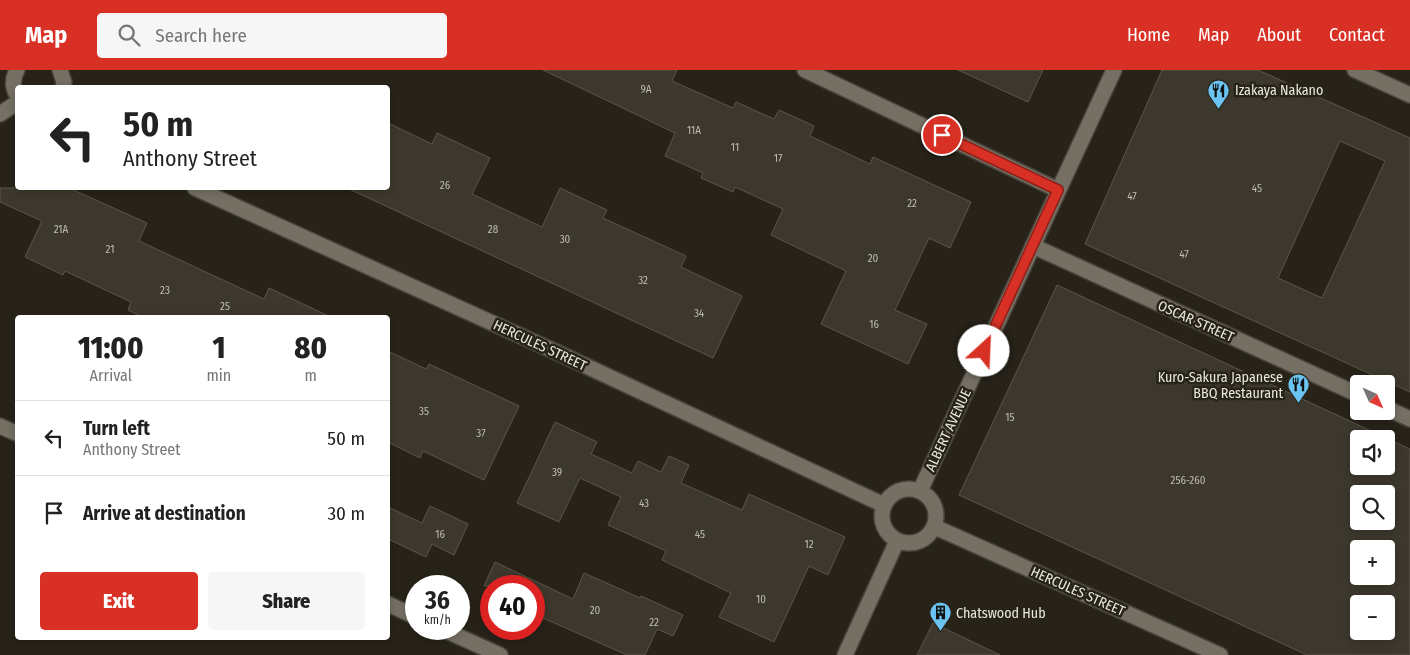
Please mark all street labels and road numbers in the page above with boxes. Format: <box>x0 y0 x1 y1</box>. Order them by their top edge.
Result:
street label: OSCAR STREET <box>1155 297 1237 346</box>
street label: HERCULES STREET <box>490 316 590 375</box>
street label: ALBERT AVENUE <box>922 386 975 474</box>
street label: HERCULES STREET <box>1028 563 1128 620</box>

